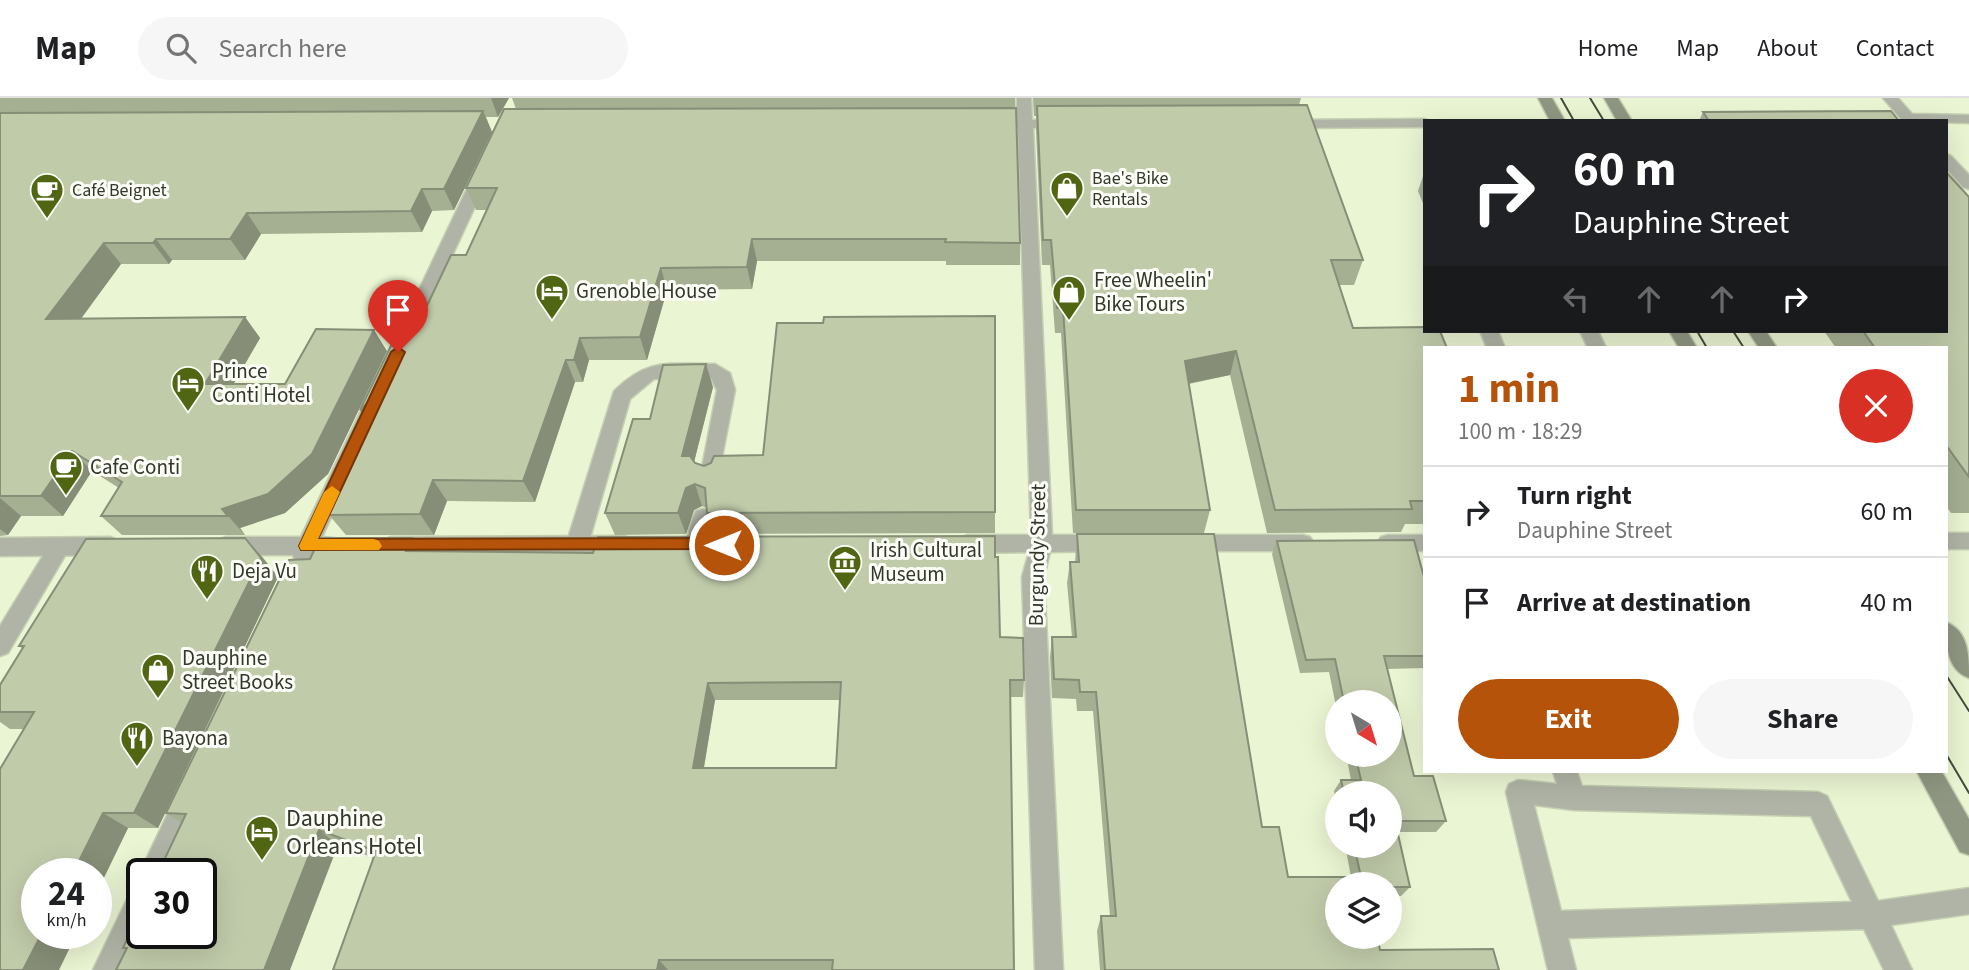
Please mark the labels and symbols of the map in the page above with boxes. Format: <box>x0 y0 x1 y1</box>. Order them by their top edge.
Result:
place label: Bae's Bike Rentals <box>1092 166 1168 212</box>
shop icon: Bae's Bike Rentals <box>1048 169 1086 218</box>
cafe icon: Café Beignet <box>28 171 66 220</box>
place label: Café Beignet <box>72 178 167 203</box>
place label: Free Wheelin' Bike Tours <box>1094 265 1212 319</box>
hotel icon: Grenoble House <box>533 272 571 321</box>
shop icon: Free Wheelin' Bike Tours <box>1050 273 1088 322</box>
place label: Grenoble House <box>576 276 717 306</box>
pin <box>368 280 428 352</box>
place label: Prince Conti Hotel <box>212 356 311 410</box>
hotel icon: Prince Conti Hotel <box>169 364 207 413</box>
cafe icon: Cafe Conti <box>47 448 85 497</box>
place label: Cafe Conti <box>90 452 180 482</box>
street label: Burgundy Street <box>1021 483 1053 627</box>
position arrow <box>687 508 761 582</box>
place label: Irish Cultural Museum <box>870 535 982 589</box>
museum icon: Irish Cultural Museum <box>826 543 864 592</box>
restaurant icon: Deja Vu <box>188 552 226 601</box>
place label: Deja Vu <box>232 556 297 586</box>
place label: Dauphine Street Books <box>182 643 293 697</box>
shop icon: Dauphine Street Books <box>139 651 177 700</box>
north arrow <box>1325 690 1402 766</box>
restaurant icon: Bayona <box>118 719 156 768</box>
place label: Bayona <box>162 723 228 753</box>
place label: Dauphine Orleans Hotel <box>286 801 422 864</box>
hotel icon: Dauphine Orleans Hotel <box>243 813 281 862</box>
speed limit sign: 30 <box>126 858 217 949</box>

